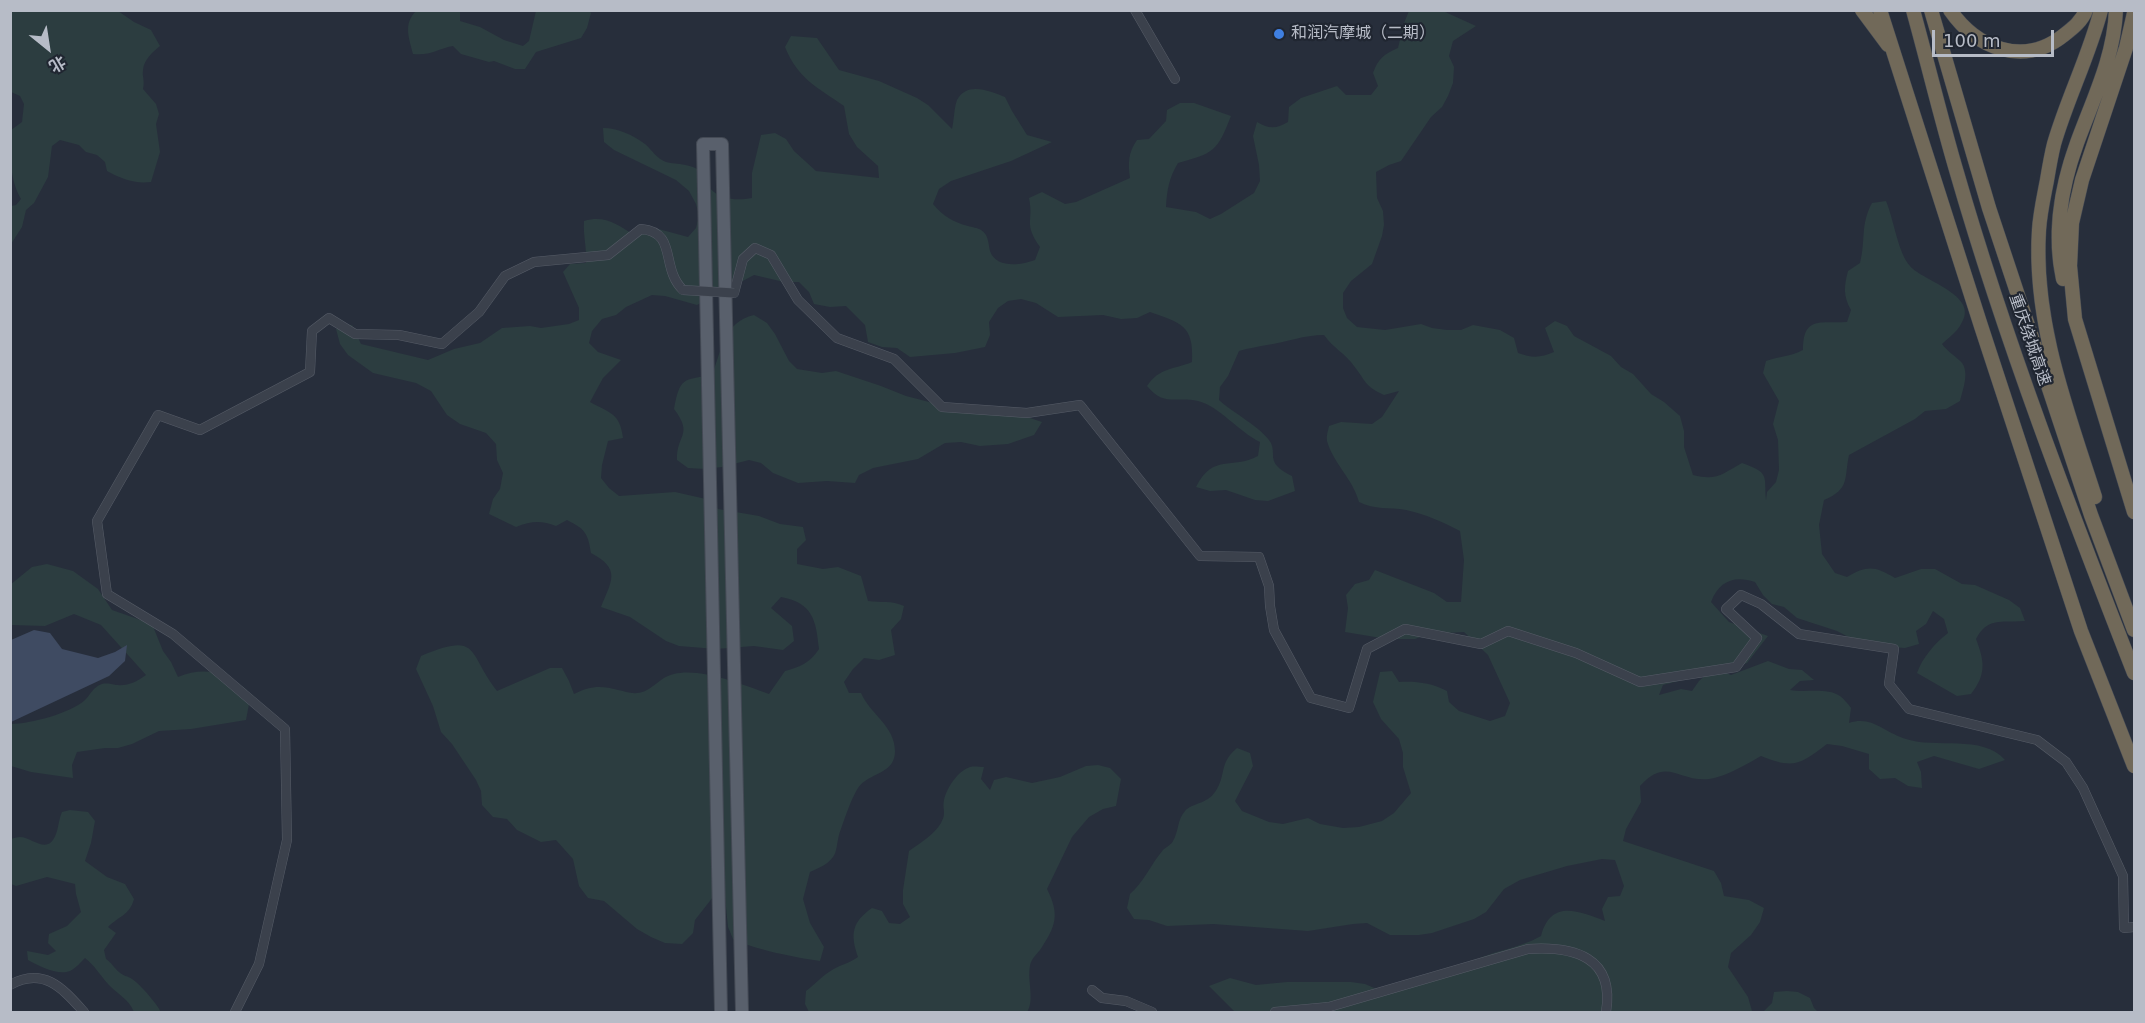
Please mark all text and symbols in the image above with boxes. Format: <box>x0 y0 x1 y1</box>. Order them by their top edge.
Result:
north arrow <box>18 18 78 78</box>
scale bar <box>1935 18 2056 56</box>
place label: 和润汽摩城（二期） <box>1291 24 1435 44</box>
marker: 和润汽摩城（二期） <box>1272 27 1286 41</box>
text: 100 m <box>1943 30 2001 51</box>
text: 北 <box>46 52 69 76</box>
street label: 重庆绕城高速 <box>2004 291 2054 389</box>

